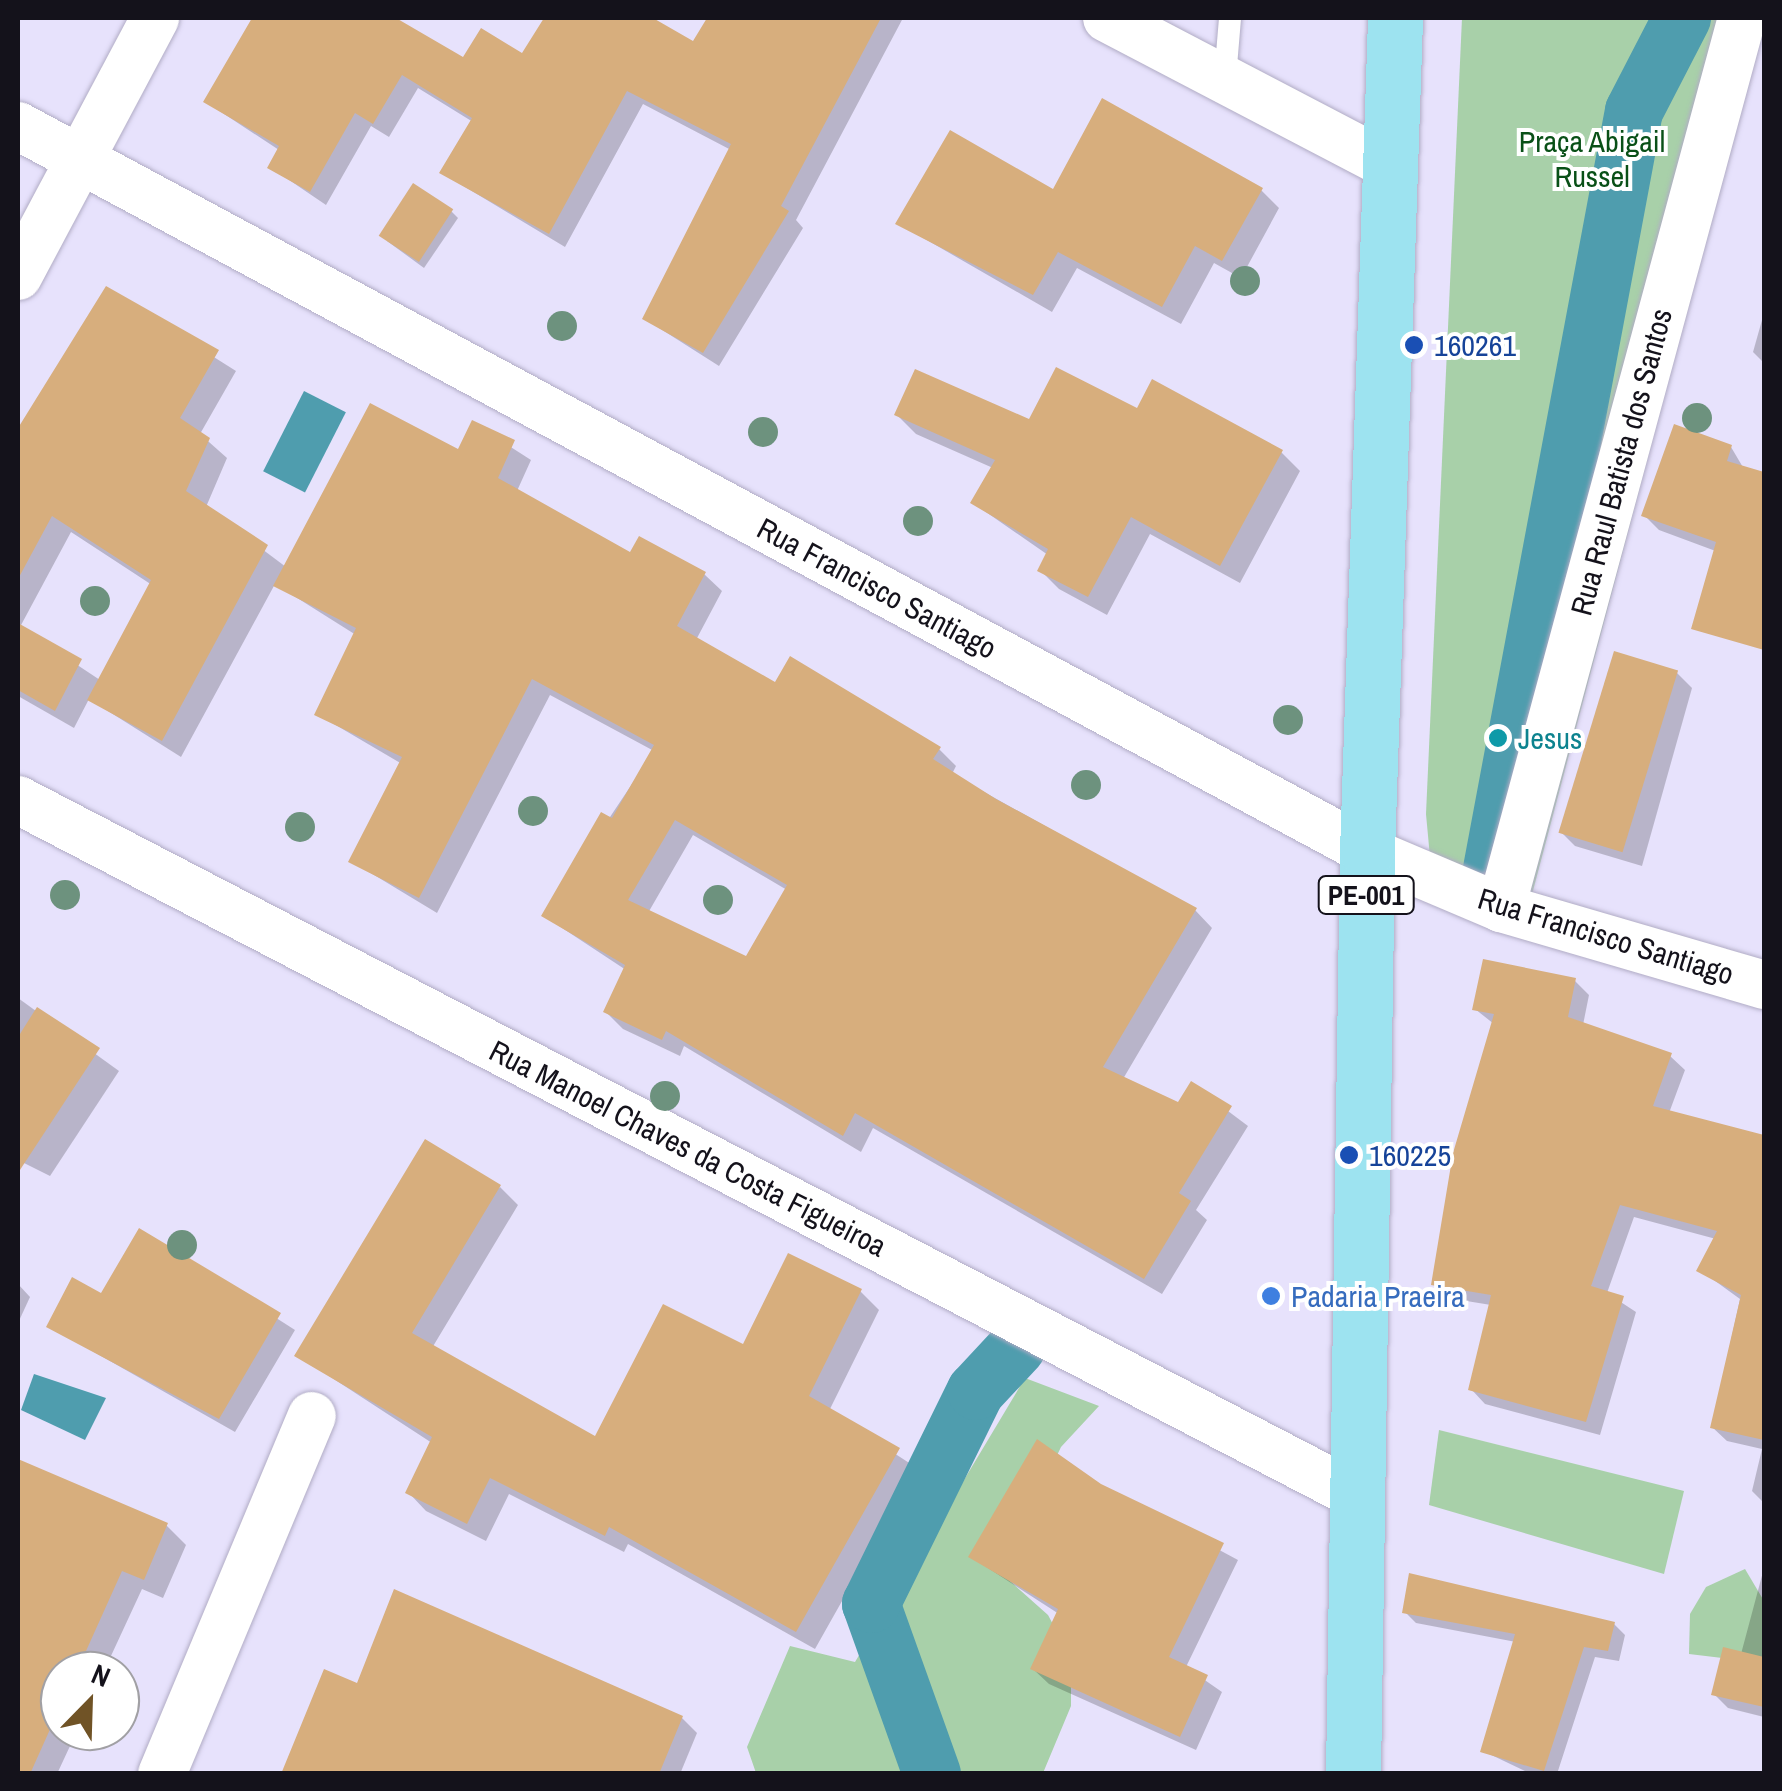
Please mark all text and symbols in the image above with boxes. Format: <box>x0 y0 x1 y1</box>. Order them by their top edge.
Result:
park label: Praça Abigail Russel <box>1518 123 1666 194</box>
street label: Rua Raul Batista dos Santos <box>1563 305 1679 619</box>
place label: 160261 <box>1434 327 1516 363</box>
marker: 160261 <box>1403 334 1425 356</box>
street label: Rua Francisco Santiago <box>751 510 1003 666</box>
place label: Jesus <box>1518 720 1582 756</box>
marker: Jesus <box>1487 727 1509 749</box>
road number: PE-001 <box>1316 872 1416 918</box>
street label: Rua Francisco Santiago <box>1474 880 1738 992</box>
street label: Rua Manoel Chaves da Costa Figueiroa <box>484 1032 892 1264</box>
place label: 160225 <box>1369 1137 1451 1173</box>
marker: 160225 <box>1338 1144 1360 1166</box>
place label: Padaria Praeira <box>1291 1278 1465 1314</box>
marker: Padaria Praeira <box>1260 1285 1282 1307</box>
north arrow <box>40 1651 140 1751</box>
text: N <box>86 1654 116 1696</box>

